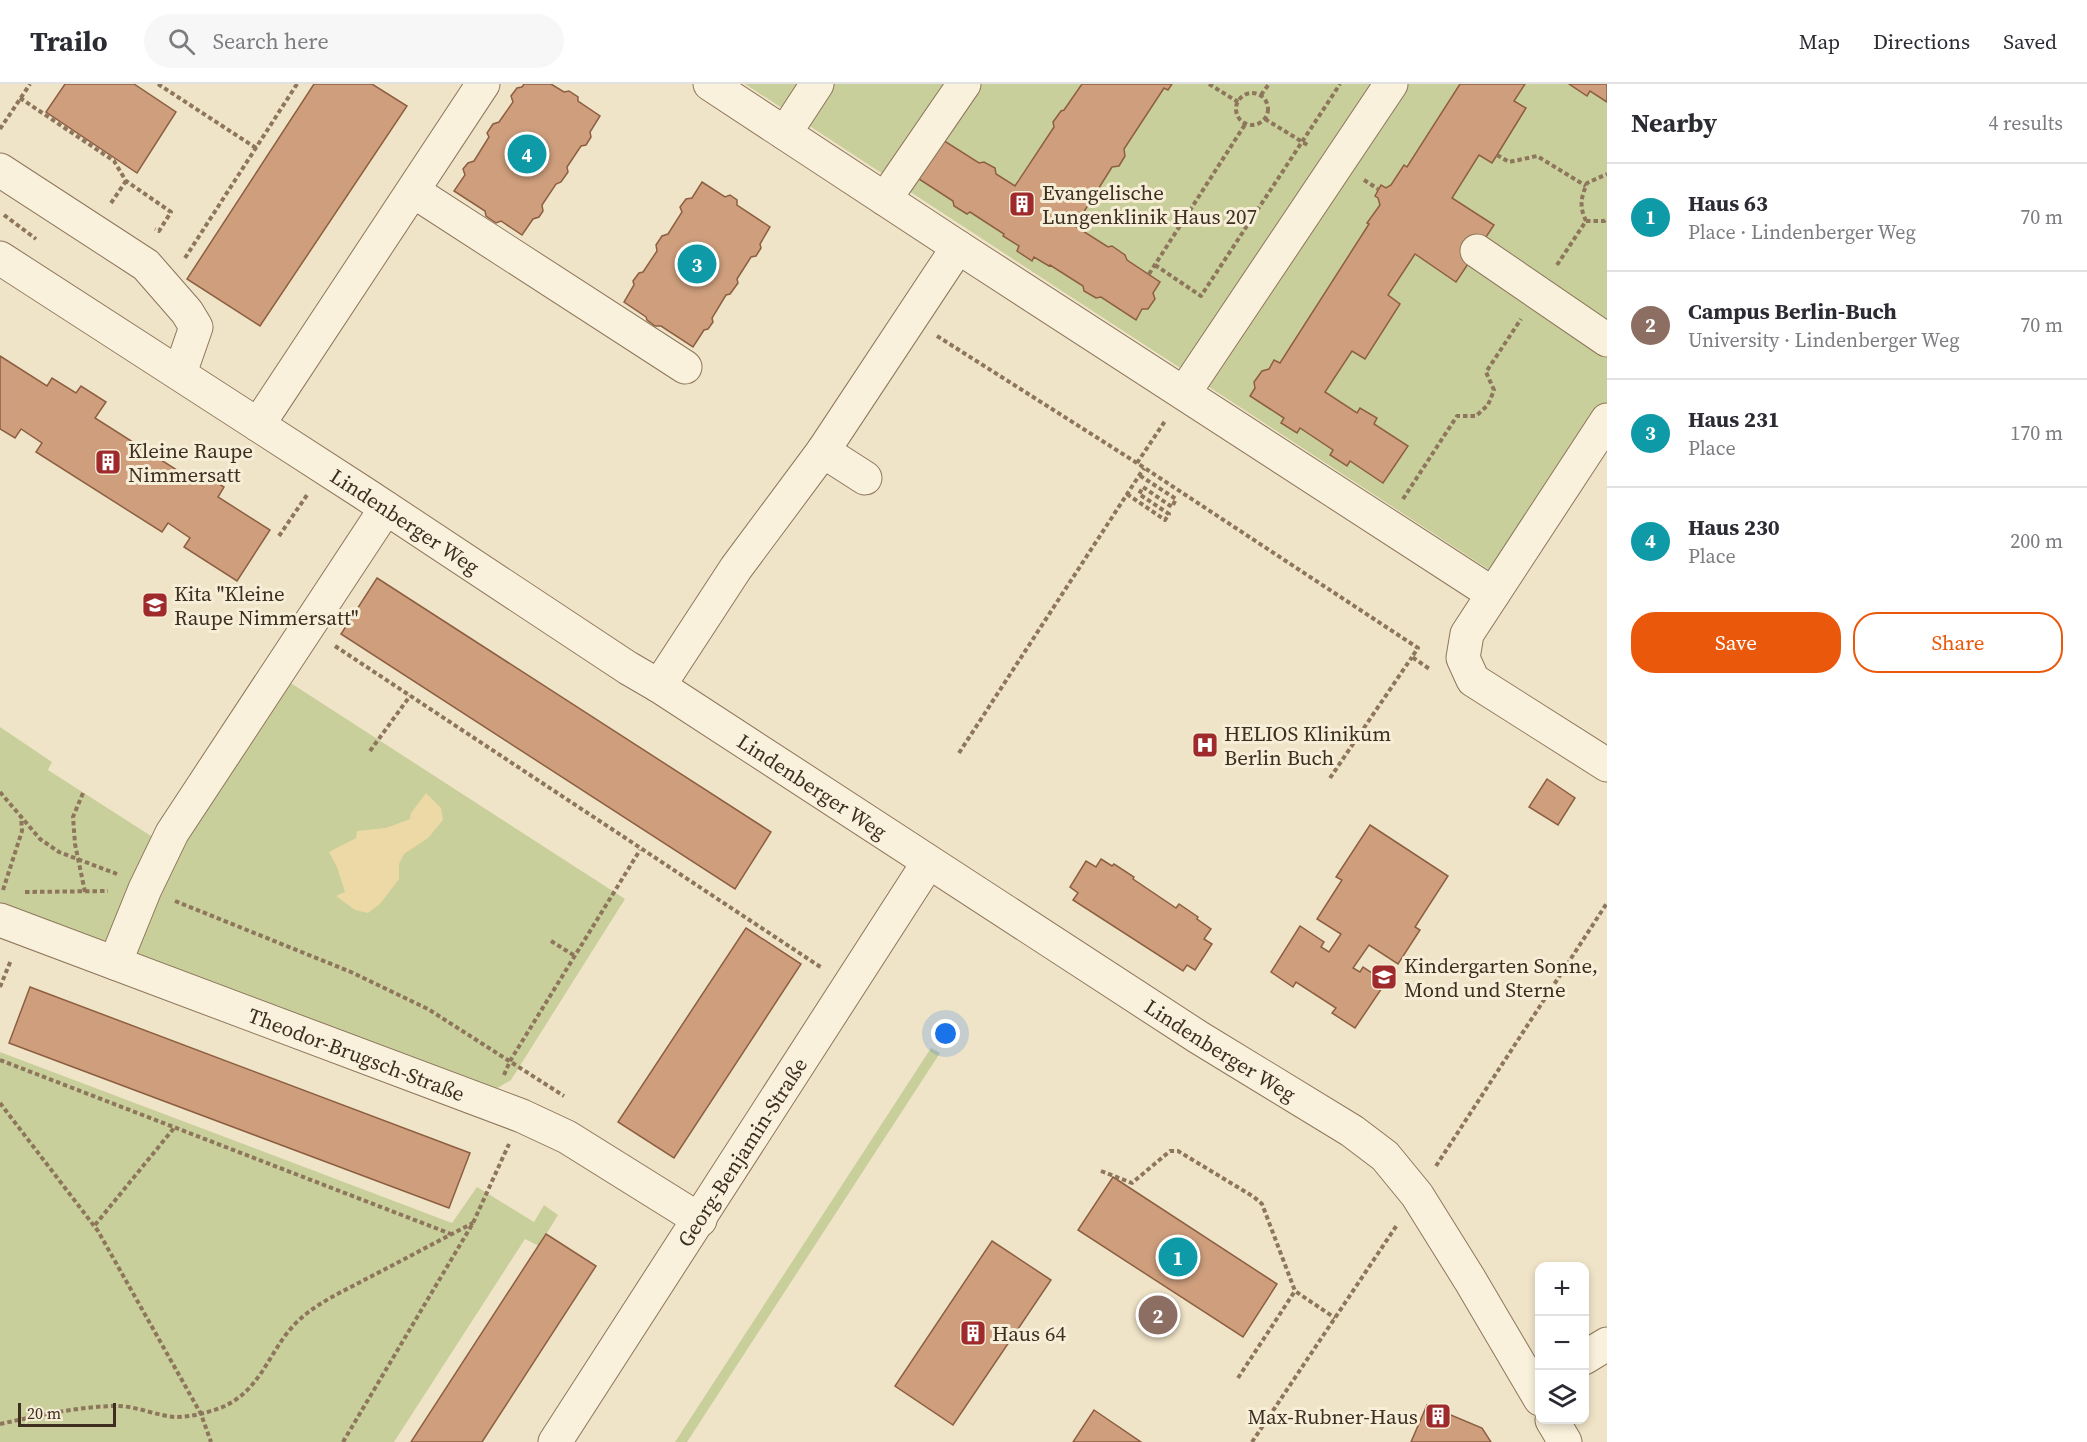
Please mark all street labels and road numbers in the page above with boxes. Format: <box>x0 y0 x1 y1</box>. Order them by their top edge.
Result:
street label: Lindenberger Weg <box>325 461 486 581</box>
street label: Lindenberger Weg <box>732 727 893 845</box>
street label: Lindenberger Weg <box>1139 992 1302 1108</box>
street label: Theodor-Brugsch-Straße <box>244 1000 469 1108</box>
street label: Georg-Benjamin-Straße <box>670 1052 814 1252</box>

